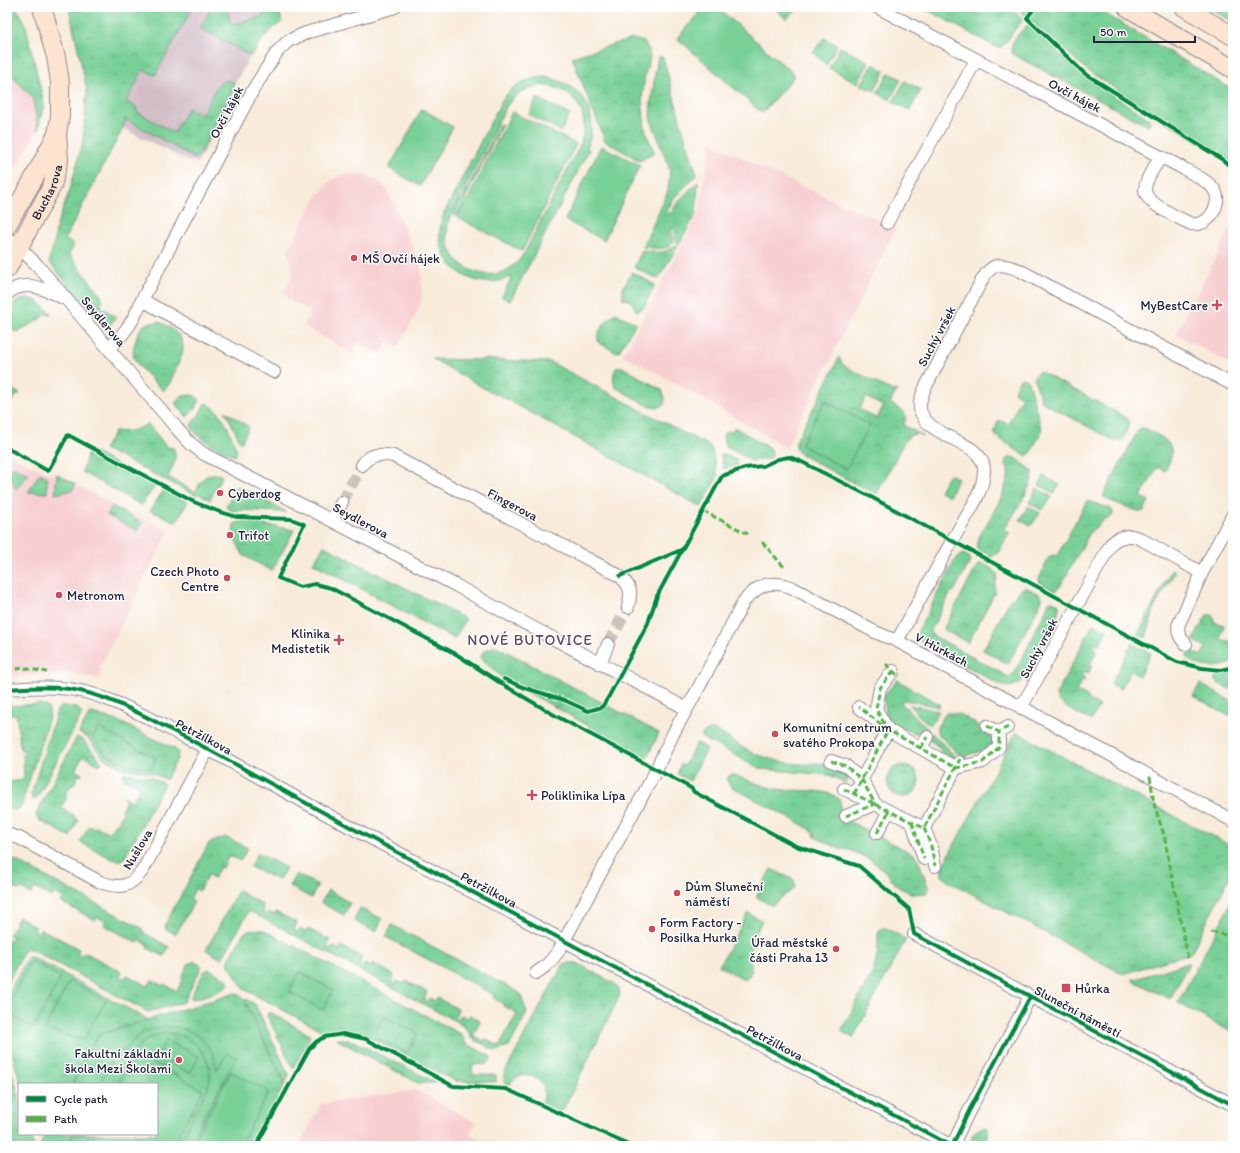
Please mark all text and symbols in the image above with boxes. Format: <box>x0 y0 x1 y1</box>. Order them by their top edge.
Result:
scale bar <box>1094 18 1195 44</box>
text: 50 m <box>1100 25 1126 39</box>
street label: Ovčí hájek <box>1046 75 1104 116</box>
street label: Ovčí hájek <box>206 83 247 141</box>
street label: Bucharova <box>28 163 65 222</box>
place label: MŠ Ovčí hájek <box>362 251 440 266</box>
marker: MŠ Ovčí hájek <box>349 253 359 263</box>
street label: Seydlerova <box>78 293 129 350</box>
place label: MyBestCare <box>1140 298 1208 313</box>
marker: MyBestCare <box>1211 299 1223 311</box>
street label: Suchý vršek <box>914 303 959 369</box>
street label: Fingerova <box>485 485 541 524</box>
place label: Cyberdog <box>228 486 281 501</box>
marker: Cyberdog <box>215 488 225 498</box>
street label: Seydlerova <box>330 500 391 541</box>
place label: Trifot <box>238 528 269 543</box>
marker: Trifot <box>225 530 235 540</box>
place label: Czech Photo Centre <box>150 564 219 594</box>
marker: Czech Photo Centre <box>222 573 232 583</box>
place label: Metronom <box>67 588 125 603</box>
marker: Metronom <box>54 590 64 600</box>
street label: Suchý vršek <box>1016 615 1061 681</box>
place label: Klinika Medistetik <box>271 626 330 656</box>
street label: V Hůrkách <box>912 629 971 670</box>
district label: NOVÉ BUTOVICE <box>467 631 593 649</box>
marker: Klinika Medistetik <box>333 634 345 646</box>
street label: Petržílkova <box>173 715 235 758</box>
place label: Komunitní centrum svatého Prokopa <box>783 720 892 750</box>
marker: Komunitní centrum svatého Prokopa <box>770 729 780 739</box>
place label: Poliklinika Lípa <box>541 788 626 803</box>
marker: Poliklinika Lípa <box>526 789 538 801</box>
street label: Nušlova <box>119 826 156 872</box>
street label: Petržílkova <box>458 868 520 911</box>
place label: Dům Sluneční náměstí <box>685 879 764 909</box>
marker: Dům Sluneční náměstí <box>672 888 682 898</box>
place label: Form Factory - Posilka Hurka <box>660 915 741 945</box>
marker: Form Factory - Posilka Hurka <box>647 924 657 934</box>
place label: Úřad městské části Praha 13 <box>749 935 828 965</box>
marker: Úřad městské části Praha 13 <box>831 944 841 954</box>
place label: Hůrka <box>1075 981 1110 996</box>
street label: Sluneční náměstí <box>1032 982 1124 1041</box>
marker: Hůrka <box>1060 982 1072 994</box>
street label: Petržílkova <box>744 1021 806 1064</box>
place label: Fakultní základní škola Mezi Školami <box>65 1046 172 1076</box>
marker: Fakultní základní škola Mezi Školami <box>174 1055 184 1065</box>
legend <box>18 1083 158 1135</box>
text: Cycle path <box>54 1092 108 1106</box>
text: Path <box>54 1112 77 1126</box>

